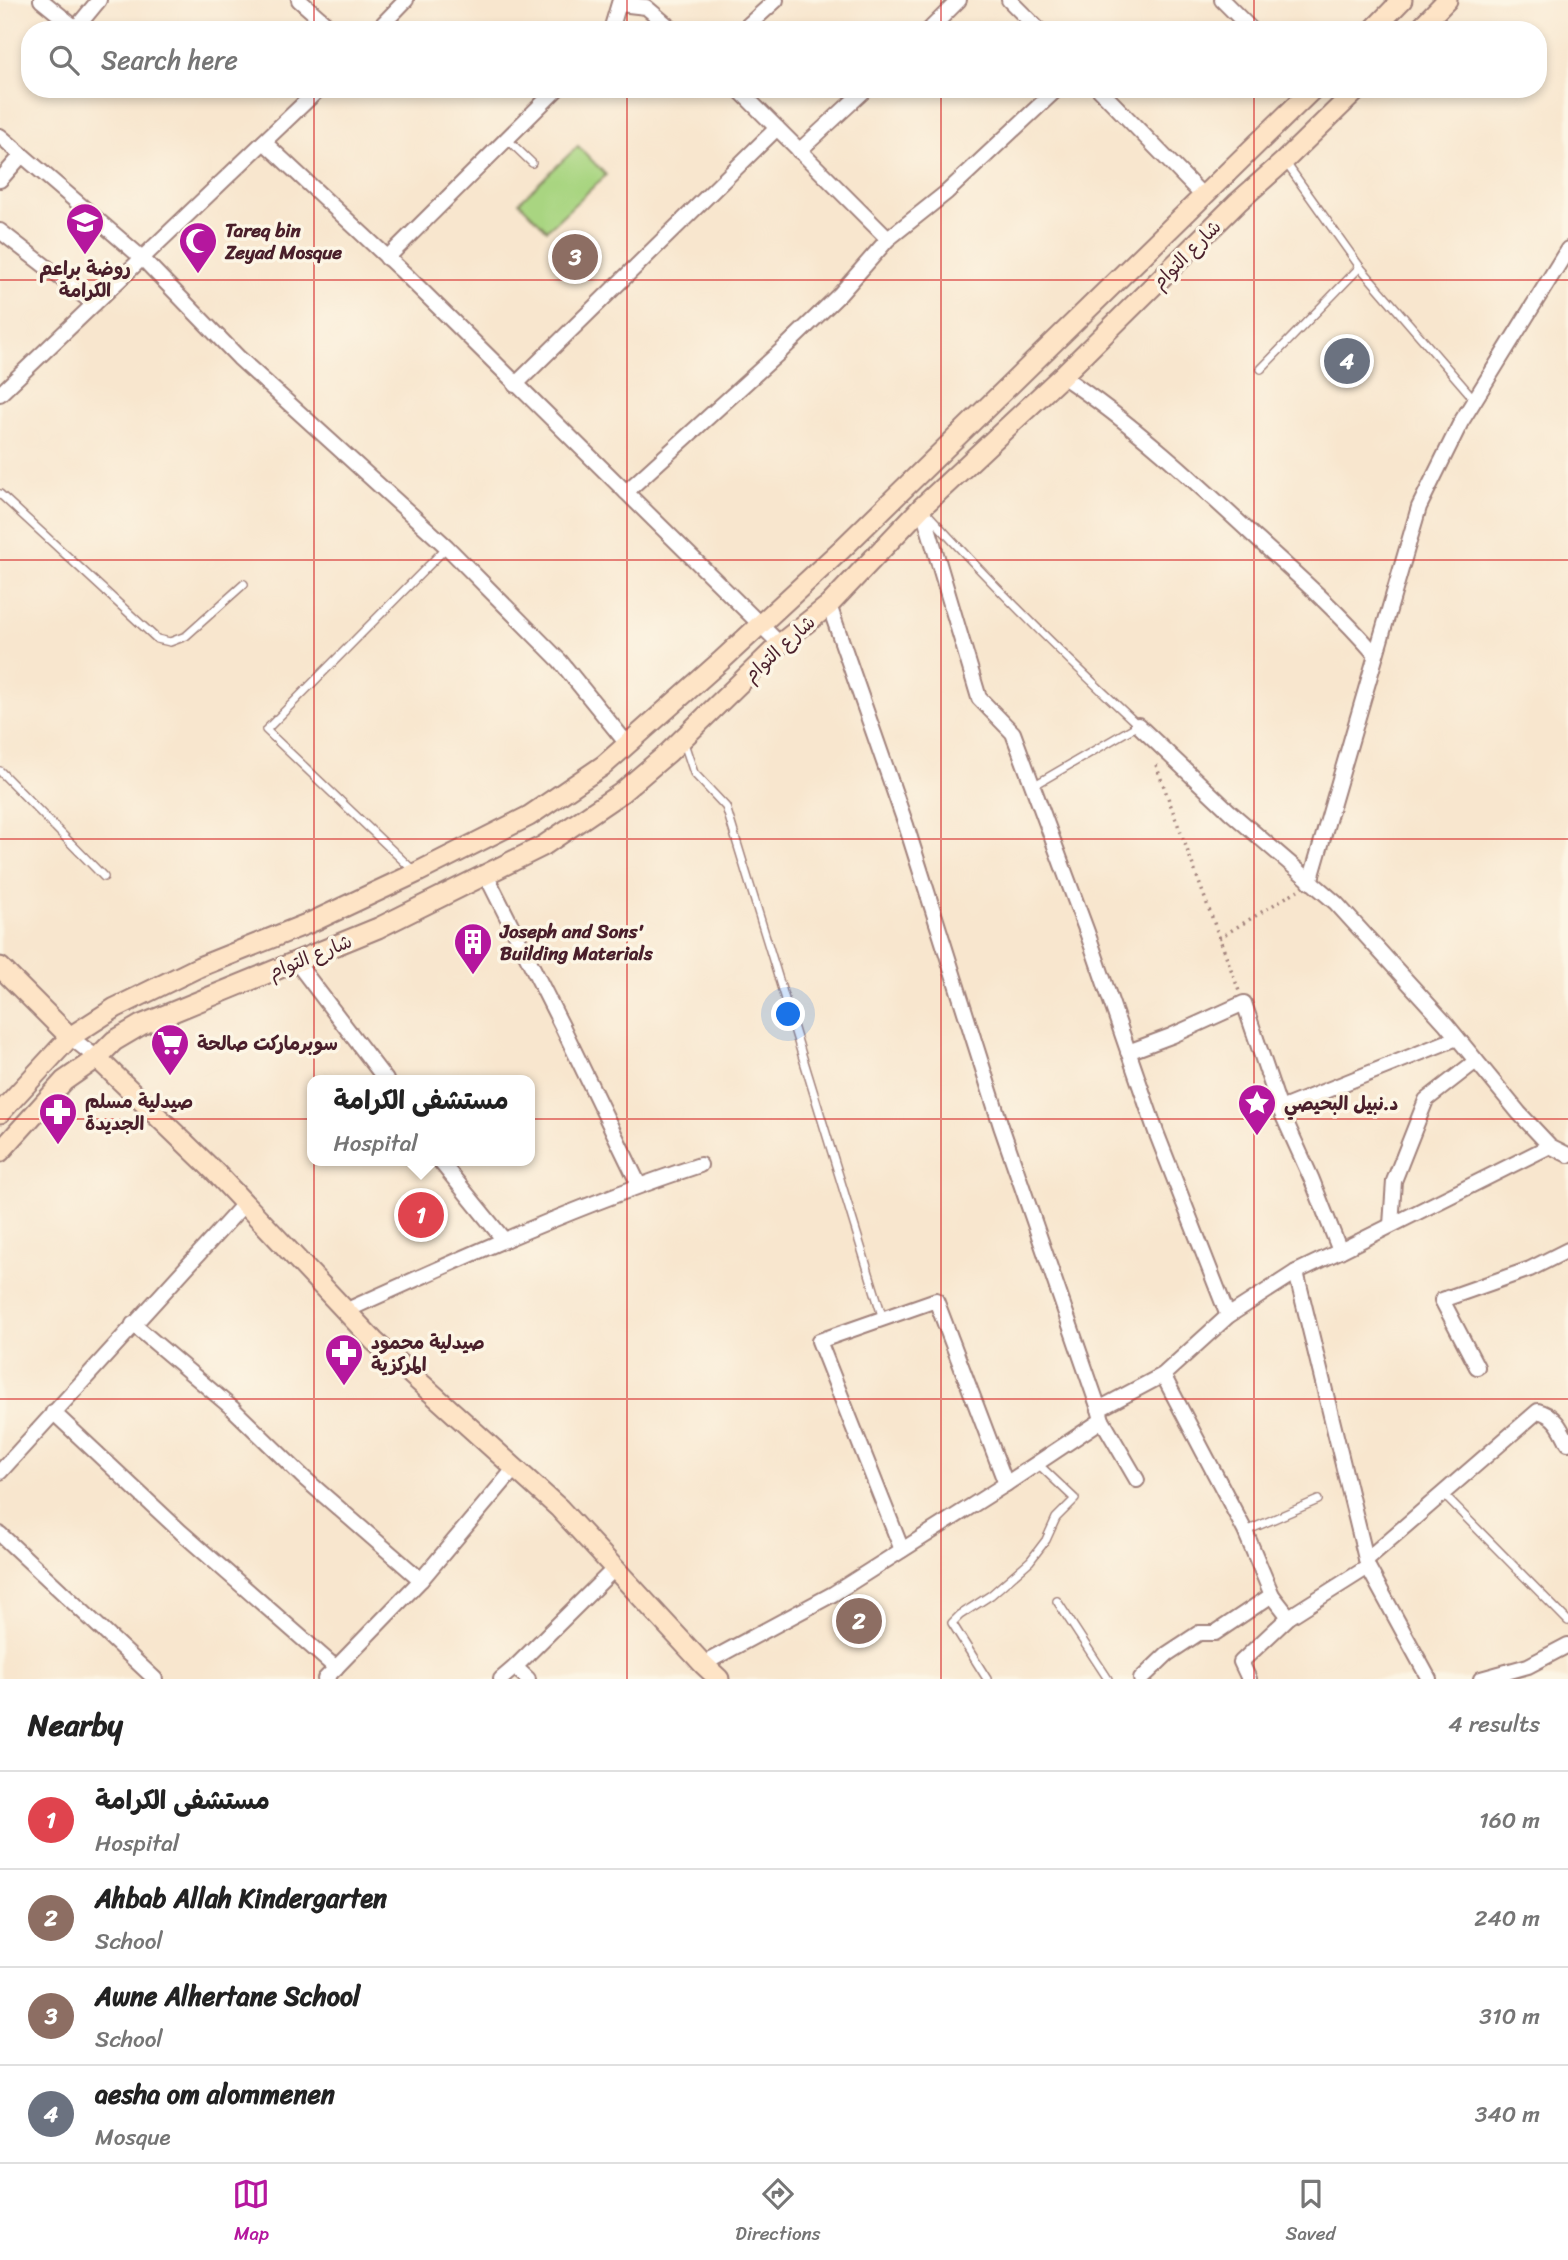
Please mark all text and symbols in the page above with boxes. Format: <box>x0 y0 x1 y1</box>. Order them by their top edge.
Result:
search box <box>21 21 1547 98</box>
text: Search here <box>101 37 238 83</box>
icon: search <box>45 41 83 79</box>
school or university icon: روضة براعم الكرامة <box>64 201 106 256</box>
street label: شارع التوام <box>1144 212 1229 297</box>
place label: Tareq bin Zeyad Mosque <box>224 214 342 269</box>
mosque icon: Tareq bin Zeyad Mosque <box>177 220 219 275</box>
pin: 3 <box>552 231 598 283</box>
place label: روضة براعم الكرامة <box>39 252 131 307</box>
pin: 4 <box>1324 335 1370 387</box>
street label: شارع التوام <box>736 607 823 690</box>
place label: Joseph and Sons' Building Materials <box>499 915 654 970</box>
building icon: Joseph and Sons' Building Materials <box>452 921 494 976</box>
street label: شارع التوام <box>263 925 357 988</box>
your location <box>771 997 805 1031</box>
supermarket icon: سوبرماركت صالحة <box>149 1022 191 1077</box>
place label: سوبرماركت صالحة <box>197 1027 338 1060</box>
popup <box>307 1075 535 1166</box>
text: مستشفى الكرامة <box>334 1077 508 1123</box>
place icon: د.نبيل البحيصي <box>1236 1082 1278 1137</box>
place label: صيدلية مسلم الجديدة <box>85 1085 193 1140</box>
place label: د.نبيل البحيصي <box>1284 1087 1398 1120</box>
pharmacy icon: صيدلية مسلم الجديدة <box>37 1091 79 1146</box>
text: Hospital <box>334 1123 418 1164</box>
pin: 1 <box>398 1189 444 1241</box>
place label: صيدلية محمود المركزية <box>371 1326 485 1381</box>
pharmacy icon: صيدلية محمود المركزية <box>323 1332 365 1387</box>
pin: 2 <box>836 1595 882 1647</box>
text: Nearby <box>28 1698 123 1752</box>
text: 4 results <box>1448 1704 1540 1745</box>
text: مستشفى الكرامة <box>95 1777 270 1823</box>
text: 1 <box>46 1800 56 1841</box>
text: 160 m <box>1479 1800 1540 1841</box>
text: Hospital <box>95 1823 179 1864</box>
text: Ahbab Allah Kindergarten <box>95 1875 387 1921</box>
text: 2 <box>44 1898 58 1939</box>
text: 240 m <box>1474 1898 1540 1939</box>
text: School <box>95 1921 163 1962</box>
text: Awne Alhertane School <box>95 1973 360 2019</box>
text: 3 <box>45 1996 57 2037</box>
text: 310 m <box>1479 1996 1540 2037</box>
text: School <box>95 2019 163 2060</box>
text: aesha om alommenen <box>95 2071 335 2117</box>
text: 4 <box>44 2094 58 2135</box>
text: 340 m <box>1475 2094 1540 2135</box>
text: Mosque <box>95 2117 171 2158</box>
tab: Map <box>232 2175 270 2250</box>
tab: Directions <box>735 2175 821 2250</box>
tab: Saved <box>1285 2175 1336 2250</box>

